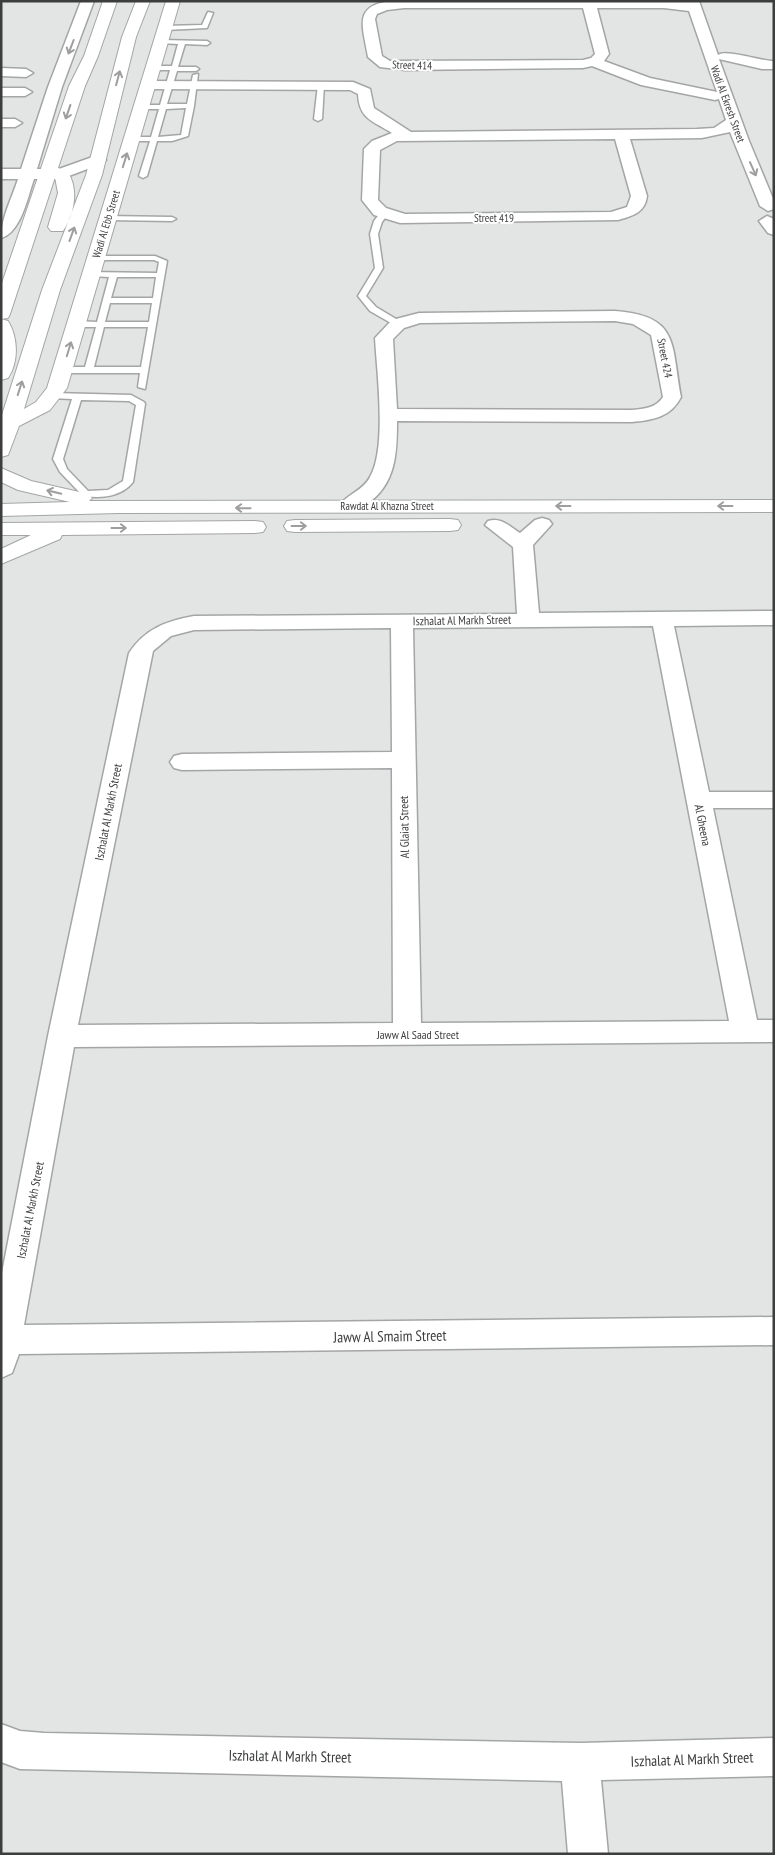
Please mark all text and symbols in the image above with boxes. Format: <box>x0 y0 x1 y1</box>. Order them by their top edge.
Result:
one-way arrow <box>65 39 75 54</box>
street label: Street 414 <box>392 57 432 73</box>
street label: Wadi Al Ekresh Street <box>708 64 748 144</box>
one-way arrow <box>114 71 124 87</box>
one-way arrow <box>63 104 72 119</box>
one-way arrow <box>121 152 131 168</box>
one-way arrow <box>749 161 759 176</box>
street label: Wadi Al Ebb Street <box>89 188 123 260</box>
street label: Street 419 <box>474 211 514 225</box>
one-way arrow <box>68 227 77 242</box>
street label: Street 424 <box>654 337 676 379</box>
one-way arrow <box>64 342 74 358</box>
one-way arrow <box>16 380 26 396</box>
one-way arrow <box>47 487 63 496</box>
street label: Rawdat Al Khazna Street <box>340 499 434 513</box>
one-way arrow <box>555 501 571 511</box>
one-way arrow <box>717 501 734 511</box>
one-way arrow <box>235 503 251 513</box>
one-way arrow <box>290 521 307 531</box>
one-way arrow <box>110 523 127 533</box>
street label: Iszhalat Al Markh Street <box>413 612 512 628</box>
street label: Iszhalat Al Markh Street <box>91 762 125 862</box>
street label: Al Glaiat Street <box>396 795 412 858</box>
street label: Al Gheena <box>692 803 714 847</box>
street label: Jaww Al Saad Street <box>376 1027 460 1042</box>
street label: Iszhalat Al Markh Street <box>13 1160 47 1260</box>
street label: Jaww Al Smaim Street <box>332 1326 447 1347</box>
street label: Iszhalat Al Markh Street <box>228 1745 352 1767</box>
street label: Iszhalat Al Markh Street <box>630 1747 754 1771</box>

